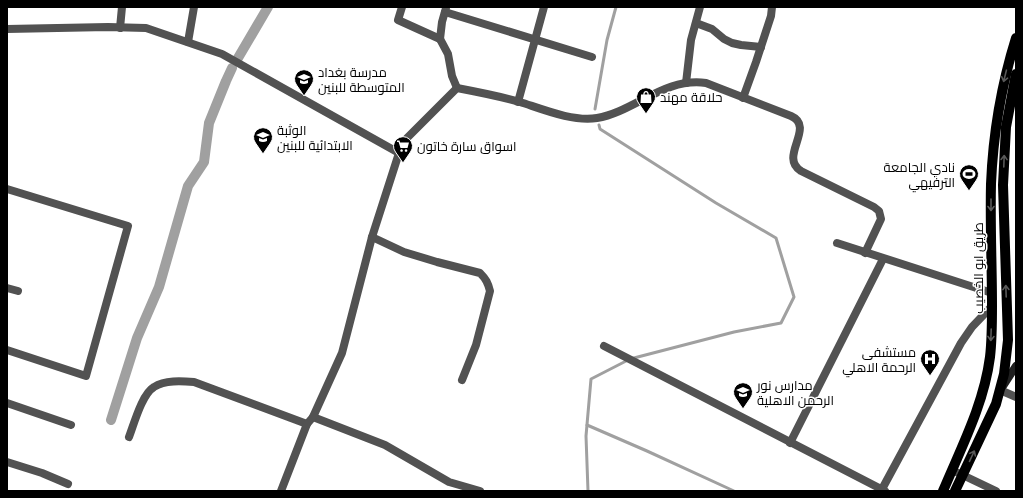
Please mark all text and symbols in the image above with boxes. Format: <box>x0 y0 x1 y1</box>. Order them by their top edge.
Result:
place label: مدرسة بغداد المتوسطة للبنين <box>318 64 405 95</box>
school or university icon: مدرسة بغداد المتوسطة للبنين <box>293 68 315 96</box>
one-way arrow <box>1001 69 1009 82</box>
shop icon: حلاقة مهند <box>635 86 657 114</box>
place label: حلاقة مهند <box>660 89 722 105</box>
place label: الوثبة الابتدائية للبنين <box>277 122 353 153</box>
school or university icon: الوثبة الابتدائية للبنين <box>252 126 274 154</box>
supermarket icon: اسواق سارة خاتون <box>392 135 414 163</box>
place label: اسواق سارة خاتون <box>417 138 516 154</box>
one-way arrow <box>1000 155 1008 168</box>
place label: نادي الجامعة الترفيهي <box>884 159 955 193</box>
sports icon: نادي الجامعة الترفيهي <box>958 163 980 191</box>
one-way arrow <box>987 198 995 211</box>
street label: طريق ابو الخصيب <box>970 222 986 314</box>
one-way arrow <box>1003 285 1010 298</box>
one-way arrow <box>987 328 995 341</box>
place label: مستشفى الرحمة الاهلي <box>842 344 916 378</box>
hospital icon: مستشفى الرحمة الاهلي <box>919 348 941 376</box>
place label: مدارس نور الرحمن الاهلية <box>756 377 834 408</box>
school or university icon: مدارس نور الرحمن الاهلية <box>732 381 754 409</box>
one-way arrow <box>969 450 976 462</box>

